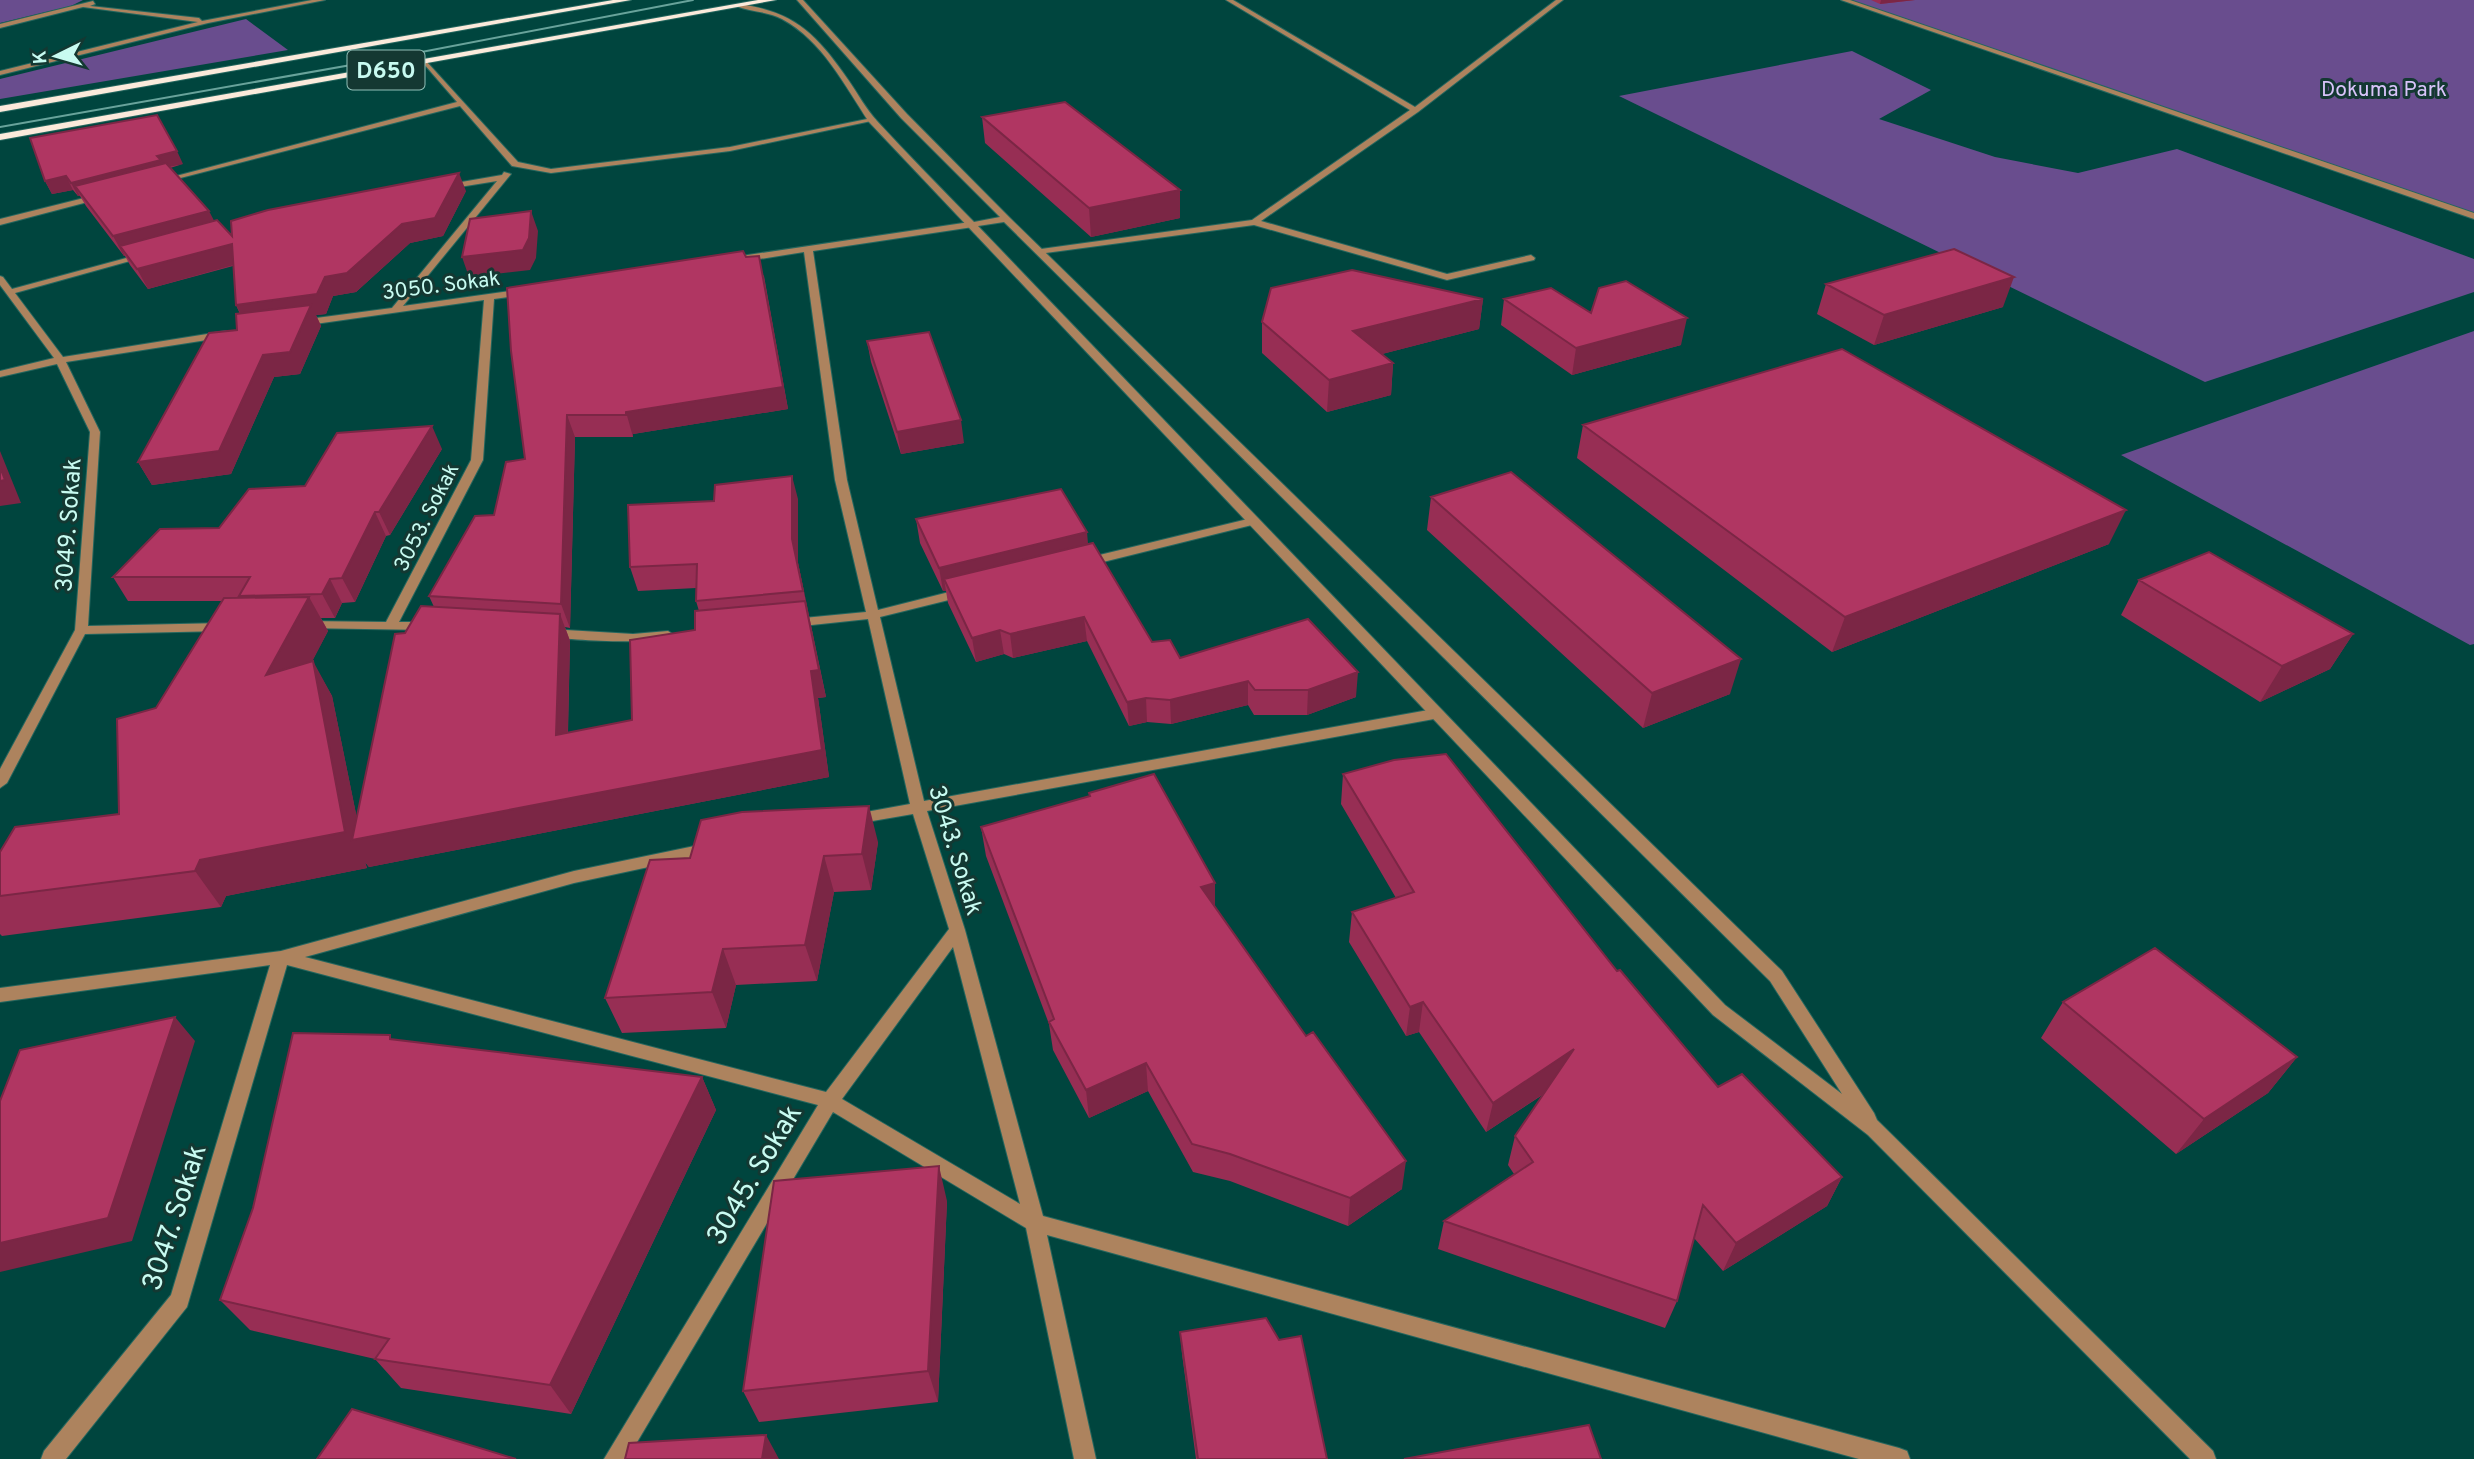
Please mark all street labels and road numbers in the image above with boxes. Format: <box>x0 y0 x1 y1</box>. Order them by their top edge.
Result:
road number: D650 <box>348 50 424 90</box>
street label: 3050. Sokak <box>381 266 502 307</box>
street label: 3049. Sokak <box>50 457 90 593</box>
street label: 3053. Sokak <box>389 459 466 576</box>
street label: 3043. Sokak <box>920 782 988 919</box>
street label: 3045. Sokak <box>699 1099 812 1252</box>
street label: 3047. Sokak <box>135 1140 216 1296</box>

